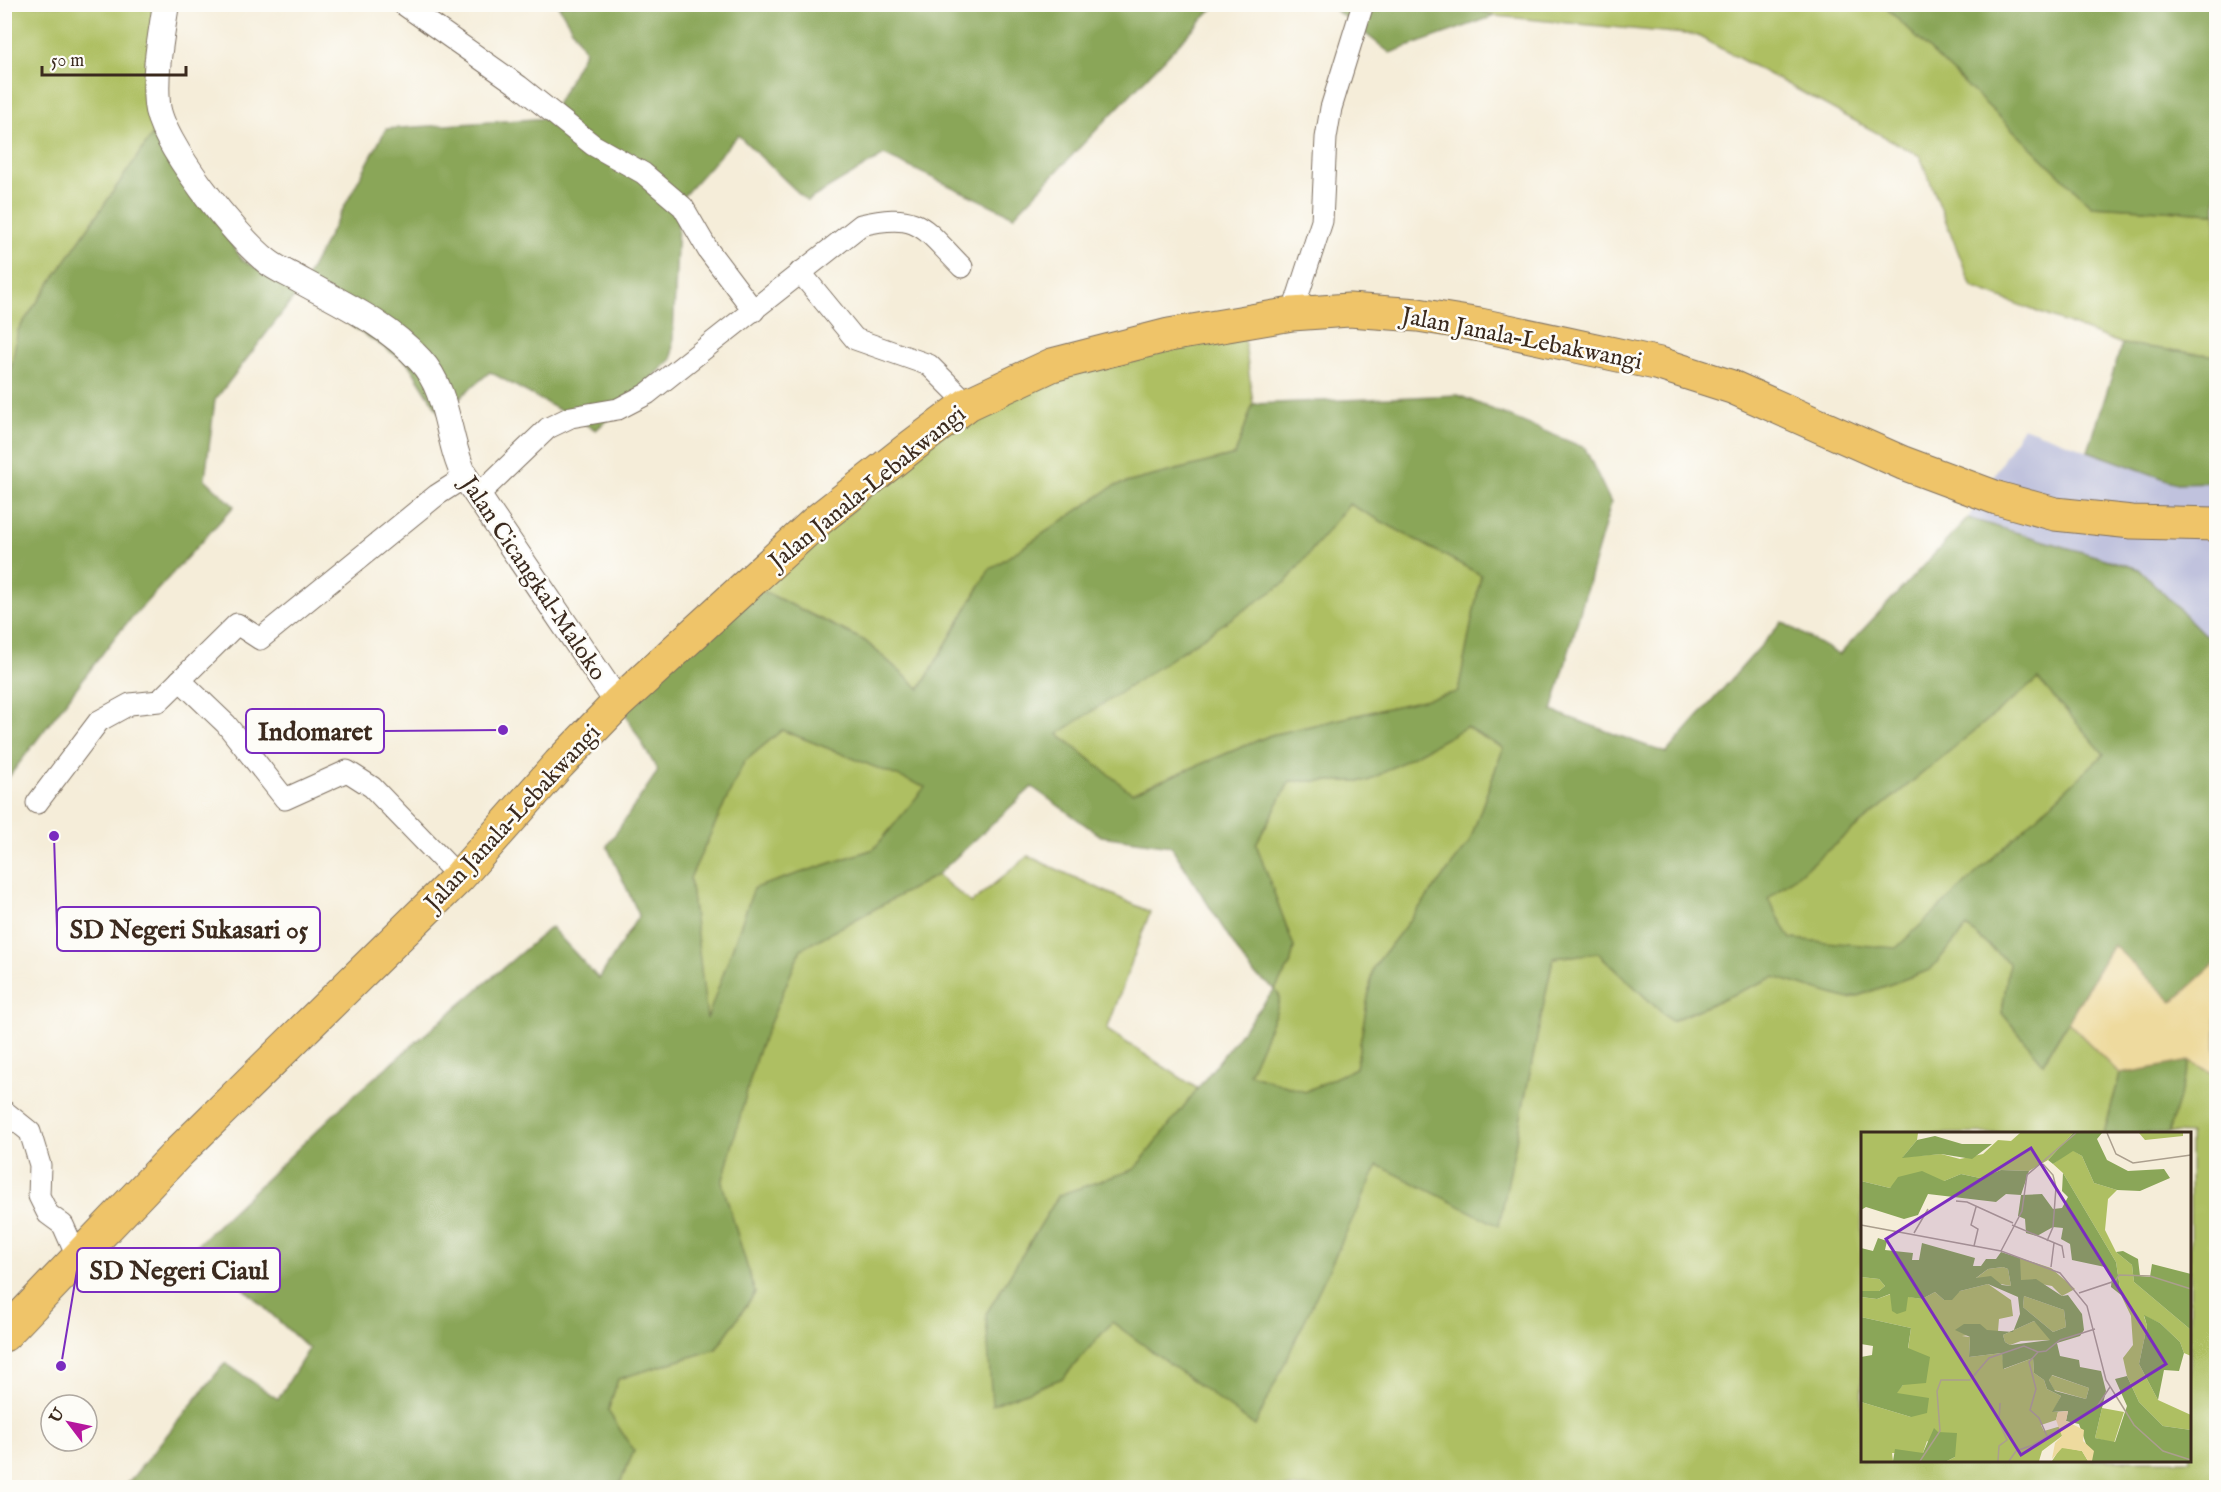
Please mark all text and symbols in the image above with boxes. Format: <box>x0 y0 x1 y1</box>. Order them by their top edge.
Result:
scale bar <box>42 39 186 77</box>
text: 50 m <box>51 50 84 73</box>
street label: Jalan Janala–Lebakwangi <box>1396 300 1645 378</box>
street label: Jalan Janala–Lebakwangi <box>761 399 973 579</box>
street label: Jalan Cicangkal–Maloko <box>451 468 613 687</box>
callout: Indomaret <box>246 709 384 753</box>
text: Indomaret <box>258 716 372 749</box>
street label: Jalan Janala–Lebakwangi <box>416 718 608 920</box>
callout: SD Negeri Sukasari 05 <box>57 907 320 951</box>
text: SD Negeri Sukasari 05 <box>70 914 309 947</box>
inset map <box>1861 1132 2191 1462</box>
callout: SD Negeri Ciaul <box>77 1248 280 1292</box>
text: SD Negeri Ciaul <box>89 1255 269 1288</box>
north arrow <box>39 1393 99 1453</box>
text: U <box>45 1405 70 1428</box>

